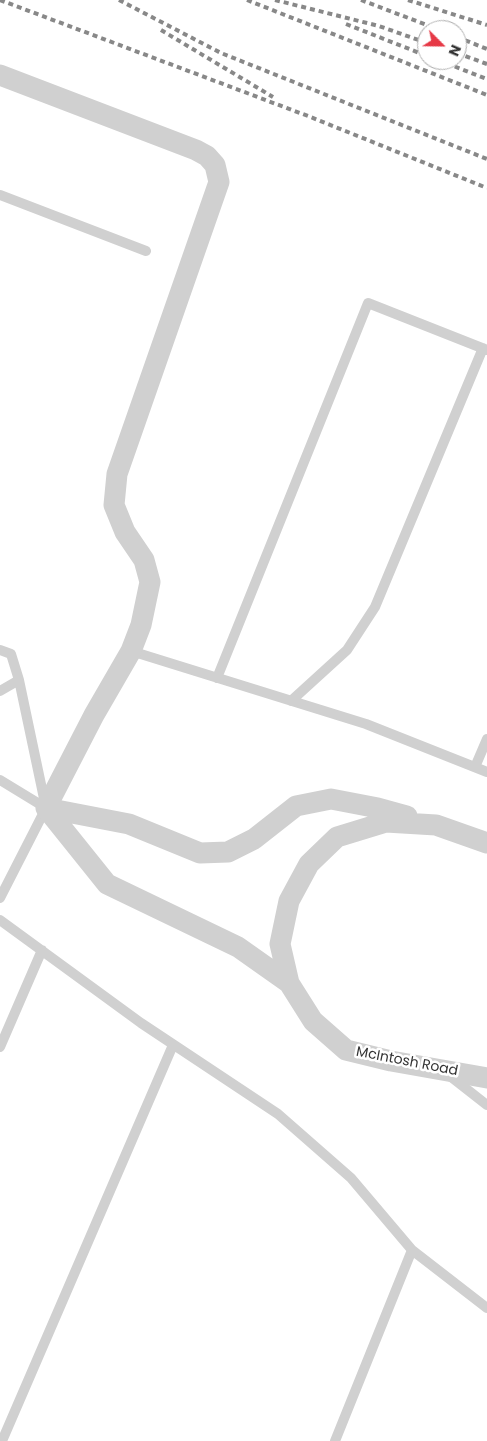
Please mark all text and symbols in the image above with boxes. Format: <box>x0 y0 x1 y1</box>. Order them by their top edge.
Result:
north arrow <box>417 20 467 70</box>
text: N <box>444 42 466 59</box>
street label: McIntosh Road <box>355 1044 459 1080</box>

